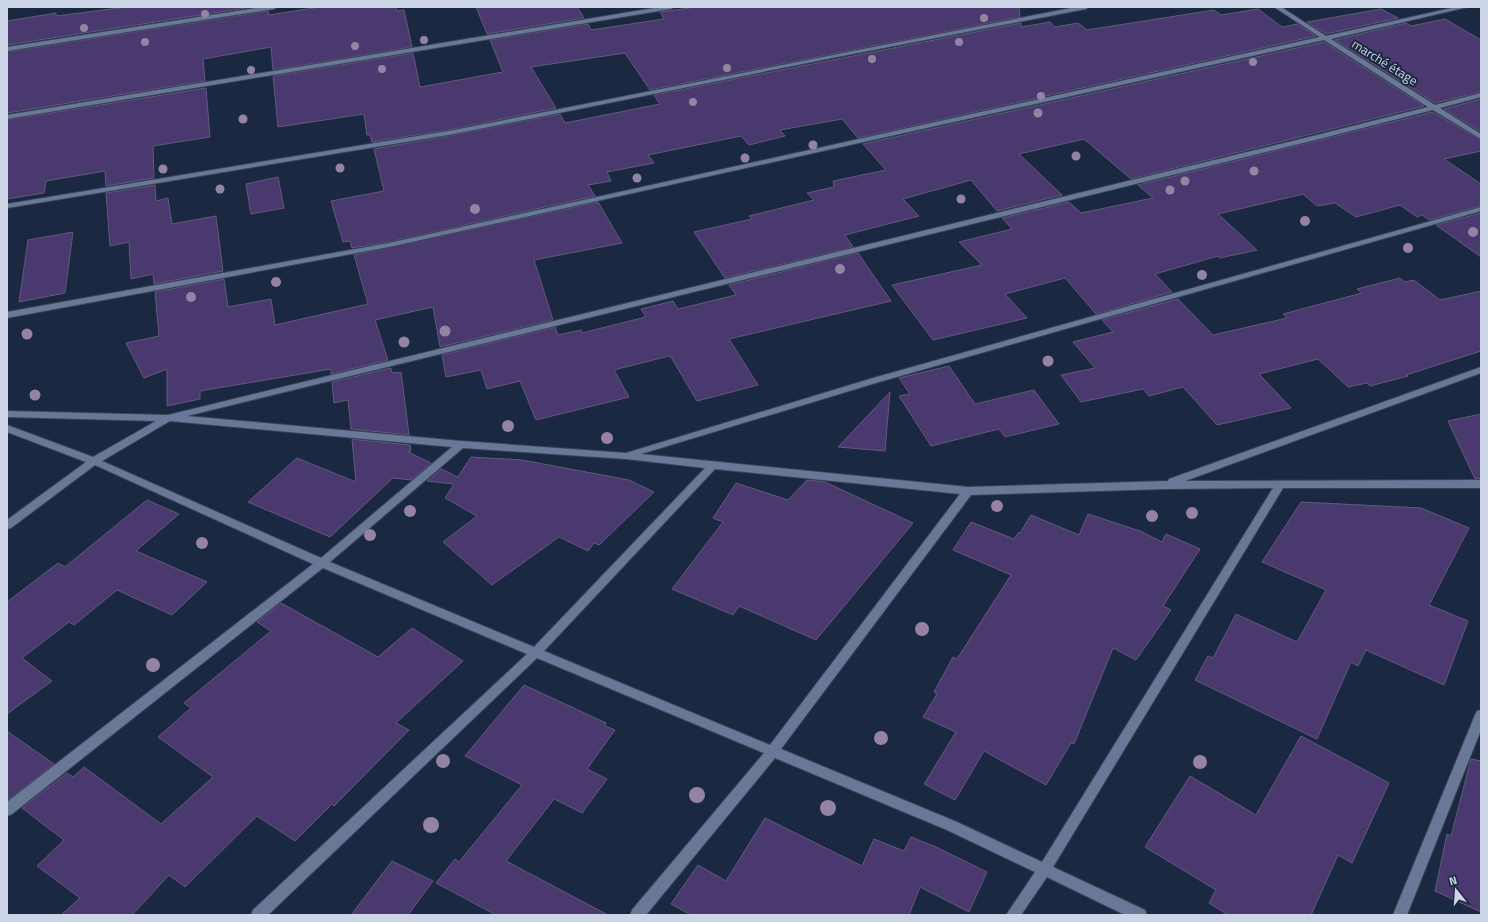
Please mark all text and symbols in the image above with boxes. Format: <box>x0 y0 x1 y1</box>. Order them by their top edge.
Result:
street label: marché étage <box>1348 34 1422 90</box>
north arrow <box>1436 870 1476 910</box>
text: N <box>1447 872 1459 889</box>

